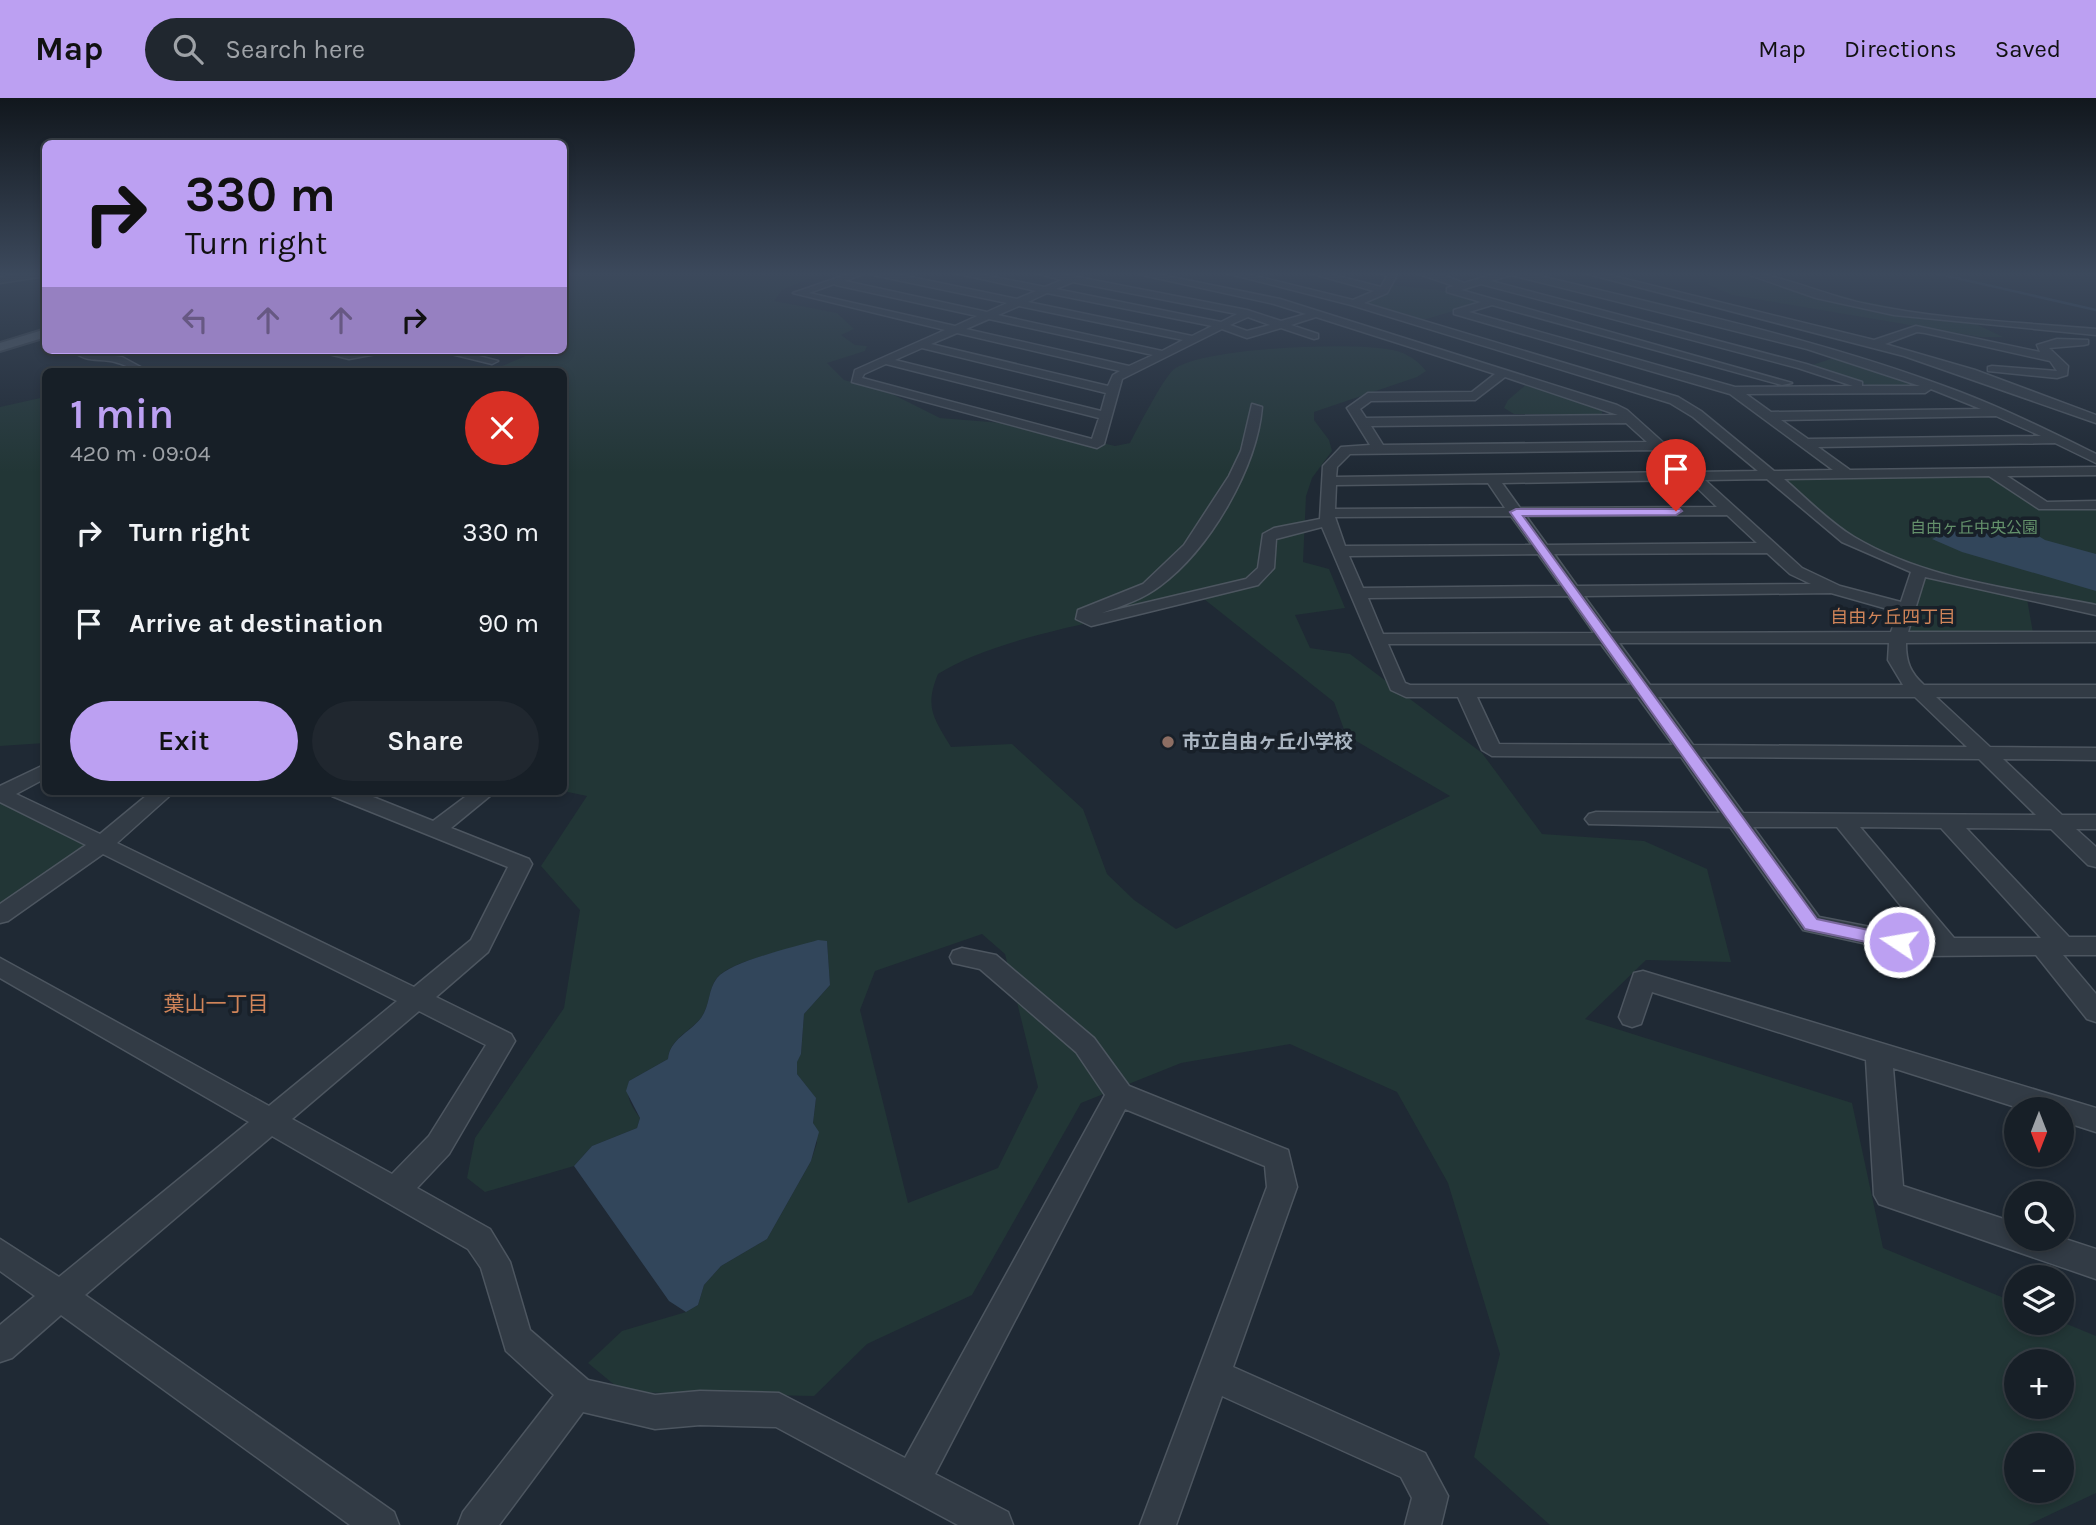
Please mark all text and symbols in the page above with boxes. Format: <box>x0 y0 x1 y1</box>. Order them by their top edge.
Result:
search box <box>145 18 635 81</box>
text: Map <box>35 30 103 68</box>
icon: search <box>169 30 207 68</box>
text: Search here <box>225 34 365 65</box>
text: Map <box>1758 35 1806 63</box>
text: Directions <box>1844 35 1957 63</box>
text: Saved <box>1995 35 2061 63</box>
text: 330 m <box>185 166 336 223</box>
icon: right <box>70 168 161 259</box>
text: Turn right <box>185 225 327 262</box>
icon: left <box>176 301 214 339</box>
icon: ahead <box>249 301 287 339</box>
icon: ahead <box>322 301 360 339</box>
icon: right <box>395 301 433 339</box>
text: 1 min <box>70 389 174 439</box>
button: close <box>465 391 539 465</box>
pin <box>1646 439 1706 511</box>
text: 420 m · 09:04 <box>70 440 211 467</box>
icon: arrive <box>1657 450 1695 488</box>
icon: right <box>70 514 108 552</box>
text: Turn right <box>129 517 250 548</box>
text: 330 m <box>462 517 539 548</box>
park label: 自由ヶ丘中央公園 <box>1910 518 2038 537</box>
icon: arrive <box>70 605 108 643</box>
district label: 自由ヶ丘四丁目 <box>1830 606 1956 628</box>
text: Arrive at destination <box>129 608 383 639</box>
text: 90 m <box>478 608 539 639</box>
button: Exit <box>70 701 298 781</box>
button: Share <box>312 701 539 781</box>
place label: 市立自由ヶ丘小学校 <box>1182 731 1353 753</box>
marker: 市立自由ヶ丘小学校 <box>1160 734 1176 750</box>
position arrow <box>1862 905 1936 979</box>
district label: 葉山一丁目 <box>164 992 269 1016</box>
north arrow <box>2004 1097 2074 1167</box>
map controls <box>2004 1097 2074 1503</box>
button: search <box>2004 1181 2074 1251</box>
button: layers <box>2004 1265 2074 1335</box>
button: + <box>2004 1349 2074 1419</box>
button: − <box>2004 1433 2074 1503</box>

